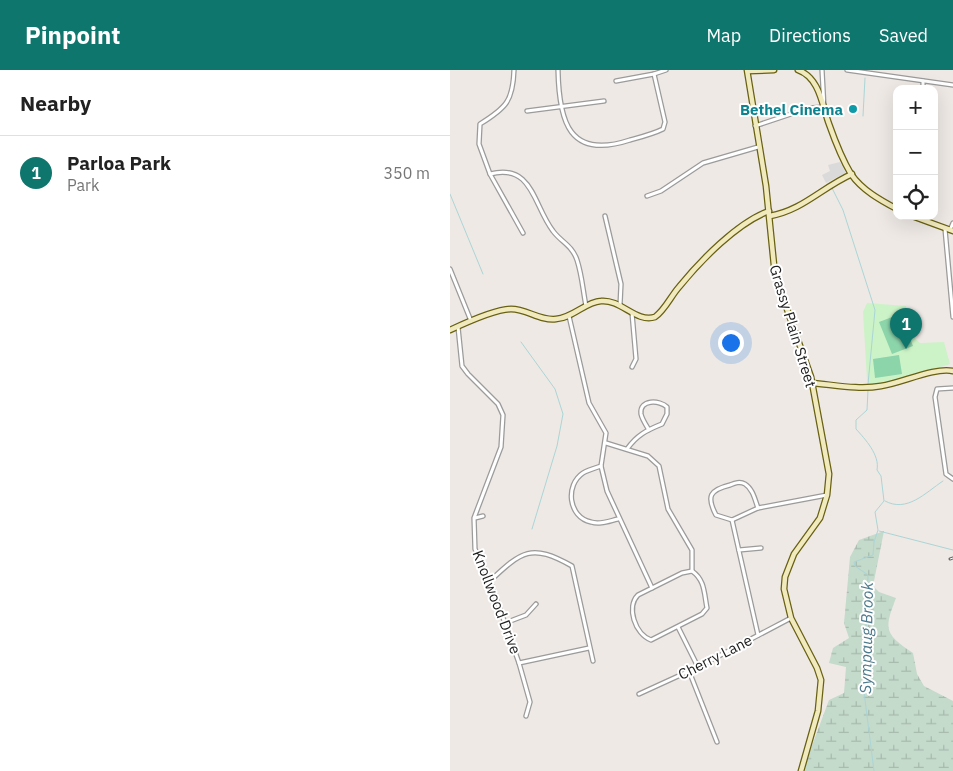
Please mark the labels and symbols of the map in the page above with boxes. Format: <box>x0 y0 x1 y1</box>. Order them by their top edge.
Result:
place label: Bethel Cinema <box>740 100 843 119</box>
marker: Bethel Cinema <box>847 103 859 115</box>
street label: Grassy Plain Street <box>765 262 821 390</box>
pin: 1 <box>890 308 922 349</box>
your location <box>718 330 744 356</box>
street label: Knollwood Drive <box>468 547 526 657</box>
water label: Sympaug Brook <box>855 581 877 694</box>
street label: Cherry Lane <box>675 630 755 684</box>

